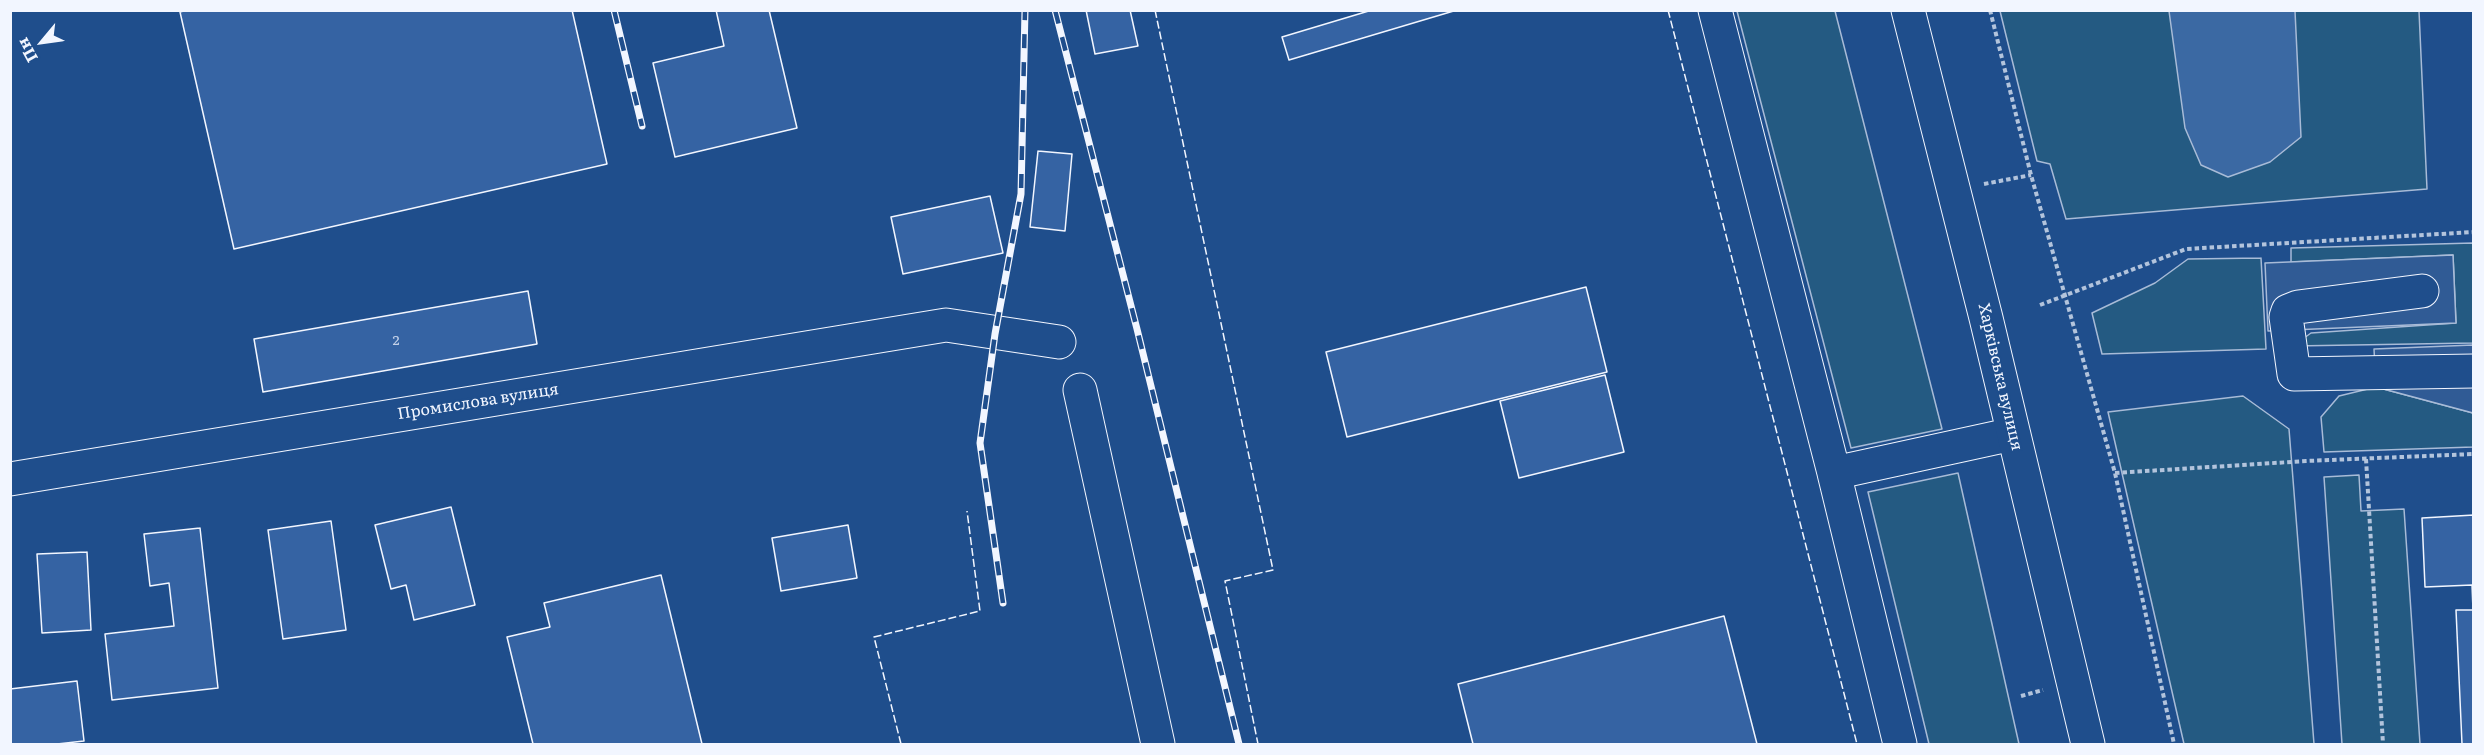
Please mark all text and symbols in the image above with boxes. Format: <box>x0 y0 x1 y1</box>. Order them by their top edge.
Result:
north arrow <box>12 12 72 72</box>
text: Пн <box>10 34 43 67</box>
street label: Харківська вулиця <box>1974 302 2026 452</box>
house number: 2 <box>392 333 400 349</box>
street label: Промислова вулиця <box>396 380 560 424</box>

